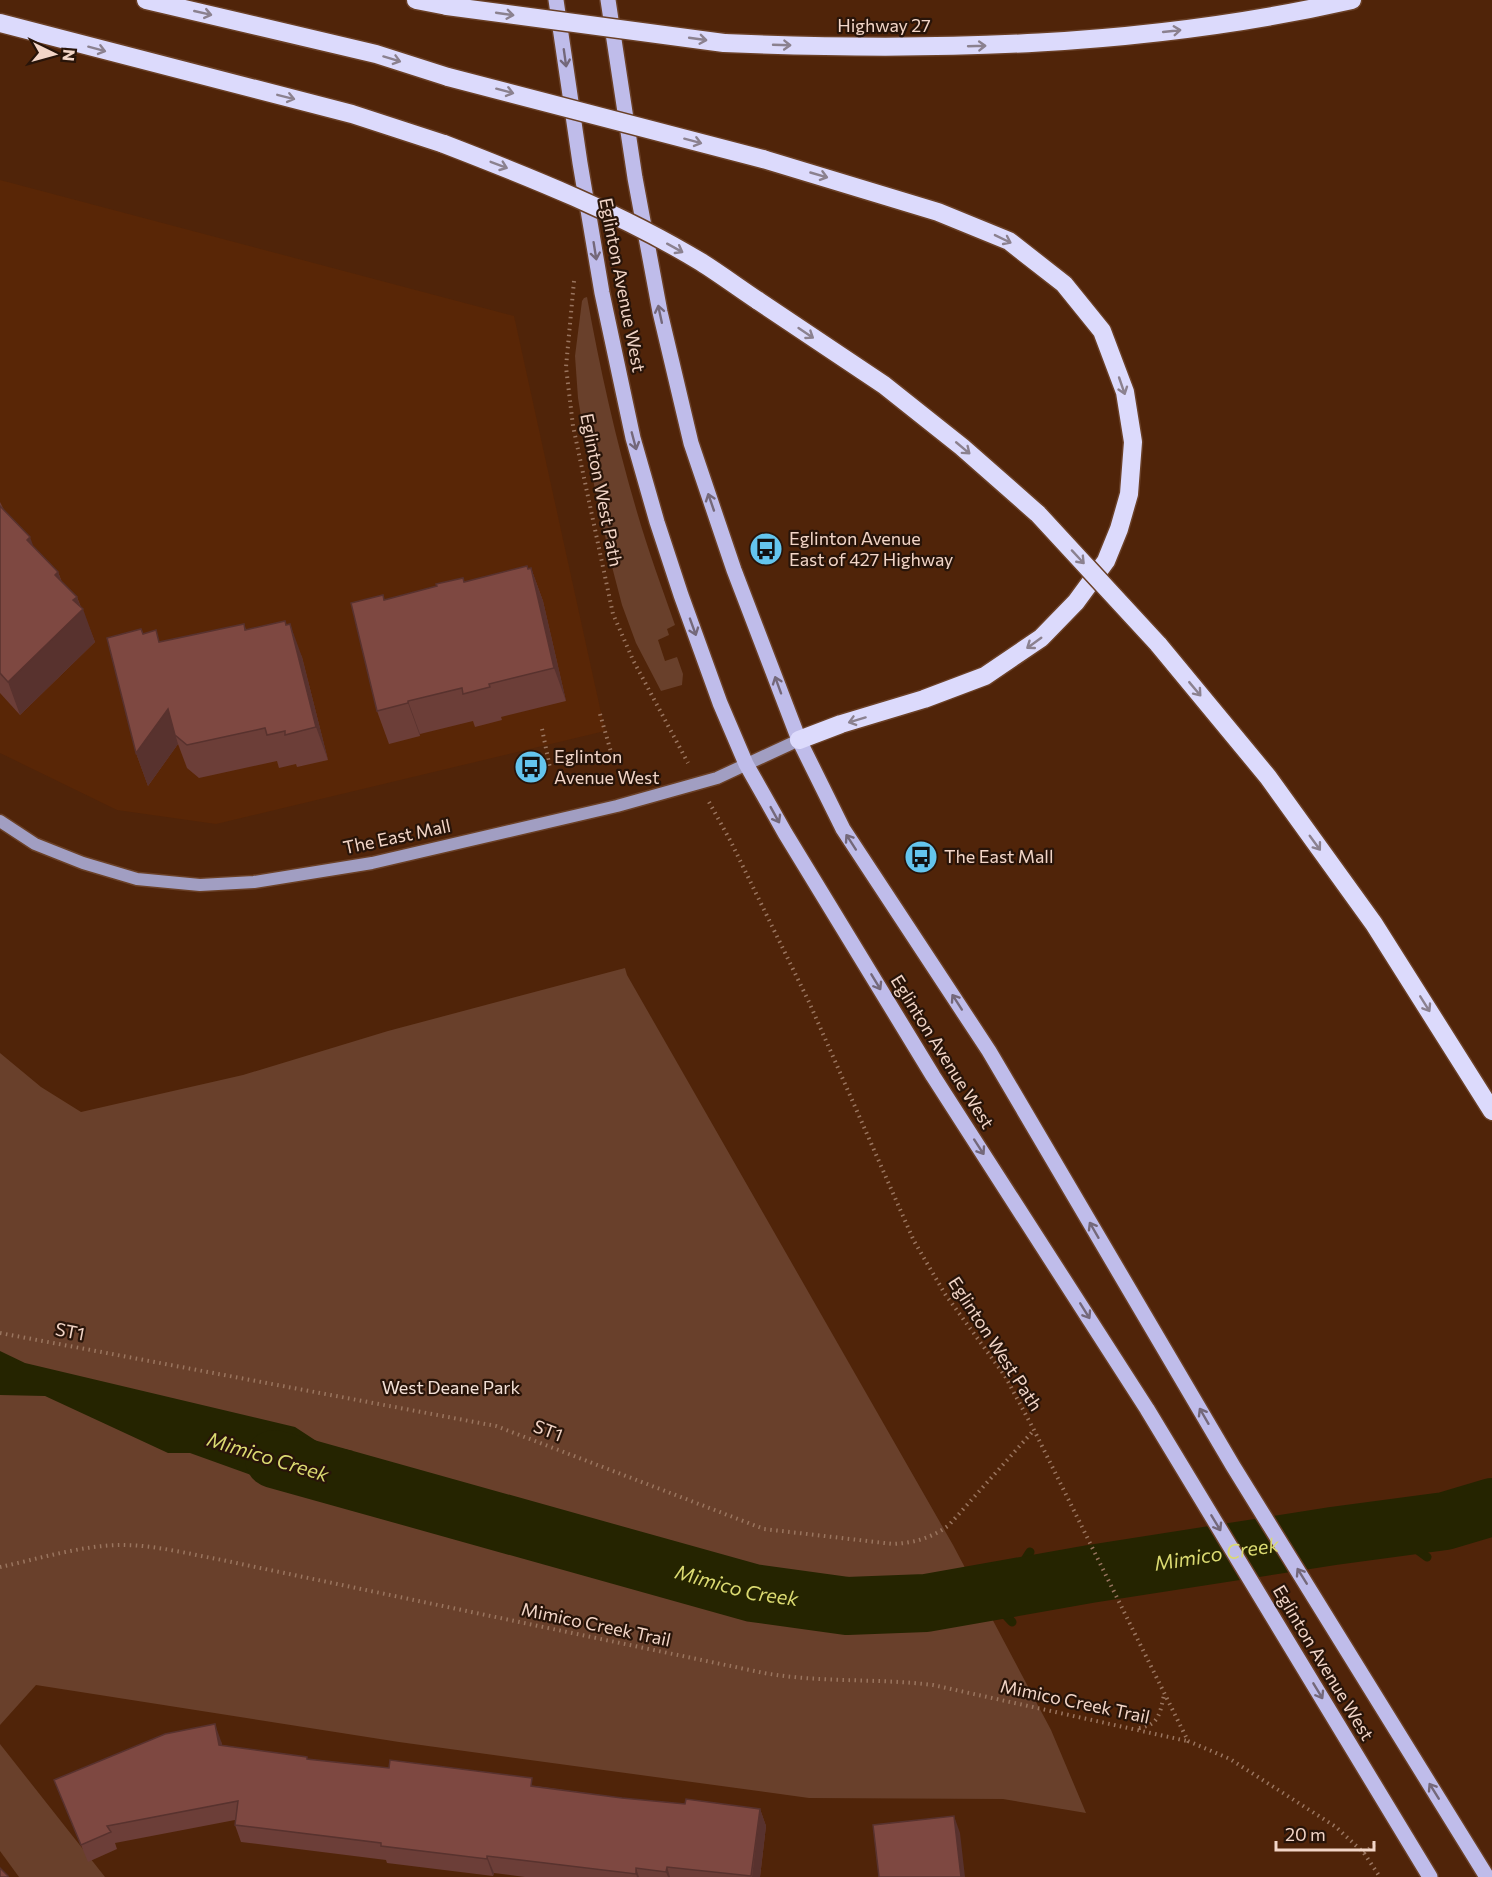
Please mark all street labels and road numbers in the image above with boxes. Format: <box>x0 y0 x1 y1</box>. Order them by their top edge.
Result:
street label: Highway 27 <box>837 14 931 36</box>
street label: Eglinton Avenue West <box>595 196 651 374</box>
street label: Eglinton West Path <box>576 411 628 568</box>
street label: The East Mall <box>341 814 453 858</box>
street label: Eglinton Avenue West <box>887 970 999 1132</box>
street label: Eglinton West Path <box>944 1272 1047 1415</box>
street label: ST1 <box>54 1317 87 1345</box>
street label: ST1 <box>531 1414 566 1446</box>
street label: Eglinton Avenue West <box>1269 1581 1379 1744</box>
street label: Mimico Creek Trail <box>519 1597 673 1651</box>
street label: Mimico Creek Trail <box>998 1674 1152 1728</box>

